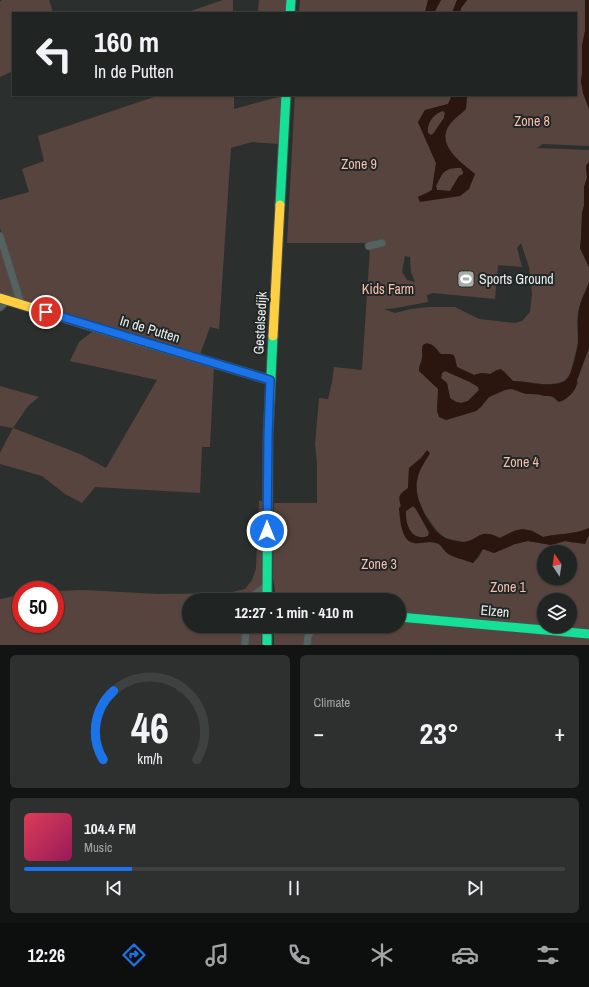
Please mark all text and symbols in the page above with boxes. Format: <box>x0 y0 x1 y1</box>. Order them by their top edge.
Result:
text: 160 m <box>94 23 159 61</box>
icon: left <box>28 28 80 80</box>
text: In de Putten <box>94 59 174 84</box>
park label: Zone 8 <box>514 112 550 130</box>
park label: Zone 9 <box>341 155 377 173</box>
sports icon: Sports Ground <box>456 269 476 289</box>
place label: Sports Ground <box>479 270 554 288</box>
park label: Kids Farm <box>362 280 414 298</box>
street label: Gestelsedijk <box>249 291 271 355</box>
pin <box>29 295 63 329</box>
icon: arrive <box>35 301 57 323</box>
street label: In de Putten <box>118 311 182 347</box>
park label: Zone 4 <box>503 453 539 471</box>
position arrow <box>246 510 288 552</box>
north arrow <box>537 545 577 585</box>
map controls <box>537 545 577 633</box>
park label: Zone 3 <box>361 555 397 573</box>
park label: Zone 1 <box>490 578 526 596</box>
speed limit sign: 50 <box>12 581 64 633</box>
button: layers <box>537 593 577 633</box>
street label: Elzen <box>480 601 510 621</box>
text: 12:27 · 1 min · 410 m <box>235 602 353 623</box>
text: Climate <box>314 694 350 711</box>
text: 46 <box>131 699 169 755</box>
text: 23° <box>420 713 459 753</box>
text: − <box>314 718 324 748</box>
text: + <box>554 718 565 748</box>
text: km/h <box>137 748 162 767</box>
text: 104.4 FM <box>84 818 136 839</box>
text: Music <box>84 839 112 856</box>
icon: previous <box>103 877 125 899</box>
icon: pause <box>283 877 305 899</box>
icon: next <box>464 877 486 899</box>
icon: directions <box>120 941 148 969</box>
icon: music <box>203 941 231 969</box>
icon: phone <box>285 941 313 969</box>
icon: climate <box>368 941 396 969</box>
icon: car <box>451 941 479 969</box>
icon: filters <box>534 941 562 969</box>
text: 12:26 <box>27 943 65 968</box>

